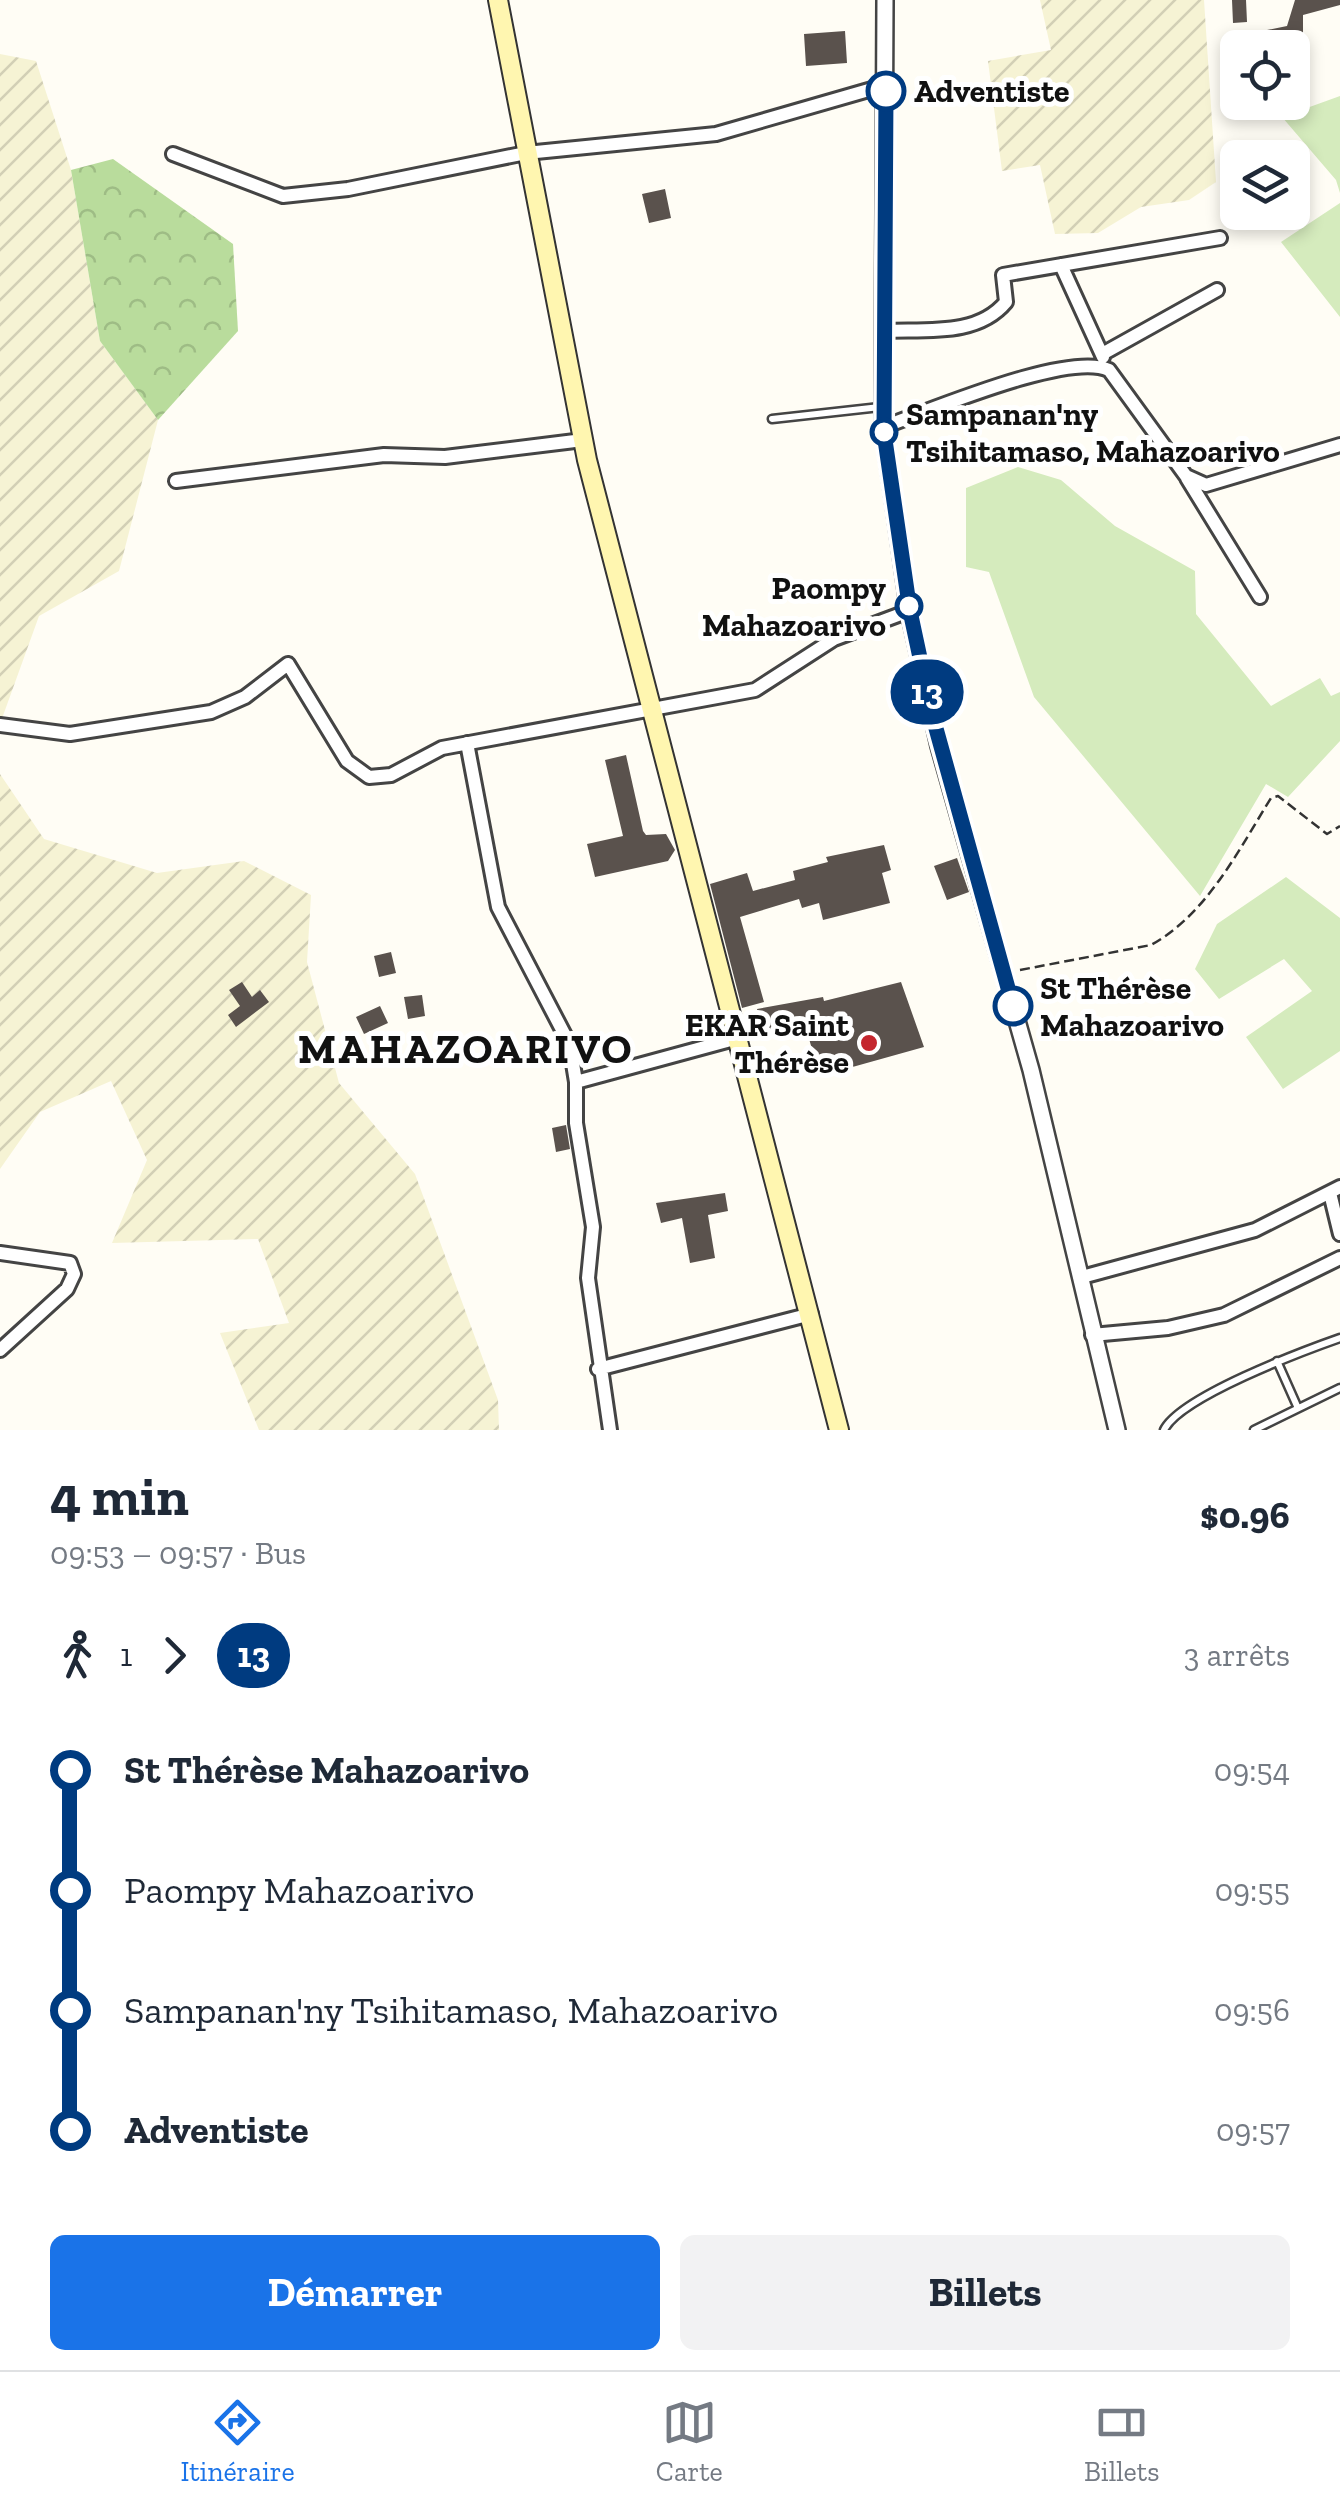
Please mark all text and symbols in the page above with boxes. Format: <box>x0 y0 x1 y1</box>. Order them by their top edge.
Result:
map controls <box>1220 30 1310 230</box>
button: locate <box>1220 30 1310 120</box>
marker: Adventiste <box>867 72 905 110</box>
place label: Adventiste <box>914 72 1069 110</box>
button: layers <box>1220 140 1310 230</box>
place label: Sampanan'ny Tsihitamaso, Mahazoarivo <box>906 395 1280 470</box>
marker: Sampanan'ny Tsihitamaso, Mahazoarivo <box>871 419 897 445</box>
place label: Paompy Mahazoarivo <box>702 569 886 644</box>
marker: Paompy Mahazoarivo <box>896 593 922 619</box>
line badge: 13 <box>882 660 972 724</box>
text: 13 <box>911 671 943 713</box>
place label: St Thérèse Mahazoarivo <box>1040 969 1224 1044</box>
marker: St Thérèse Mahazoarivo <box>994 987 1032 1025</box>
place label: EKAR Saint Thérèse <box>685 1006 849 1081</box>
district label: MAHAZOARIVO <box>298 1023 634 1074</box>
marker: EKAR Saint Thérèse <box>858 1032 880 1054</box>
text: 4 min <box>50 1463 189 1529</box>
text: $0.96 <box>1200 1492 1290 1538</box>
text: 09:53 – 09:57 · Bus <box>50 1534 306 1572</box>
icon: walk <box>50 1628 105 1683</box>
icon: forward <box>147 1628 202 1683</box>
text: 13 <box>237 1634 270 1676</box>
text: 1 <box>120 1636 132 1674</box>
text: 3 arrêts <box>1184 1636 1290 1674</box>
text: St Thérèse Mahazoarivo <box>124 1747 529 1793</box>
text: 09:54 <box>1214 1751 1290 1789</box>
text: Paompy Mahazoarivo <box>124 1867 475 1913</box>
text: 09:55 <box>1215 1871 1290 1909</box>
text: Sampanan'ny Tsihitamaso, Mahazoarivo <box>124 1987 778 2033</box>
text: 09:56 <box>1214 1991 1290 2029</box>
text: Adventiste <box>124 2107 309 2153</box>
text: 09:57 <box>1216 2111 1290 2149</box>
button: Démarrer <box>50 2235 660 2350</box>
button: Billets <box>680 2235 1290 2350</box>
tab: Itinéraire <box>181 2395 295 2488</box>
tab: Carte <box>656 2395 723 2488</box>
tab: Billets <box>1084 2395 1159 2488</box>

